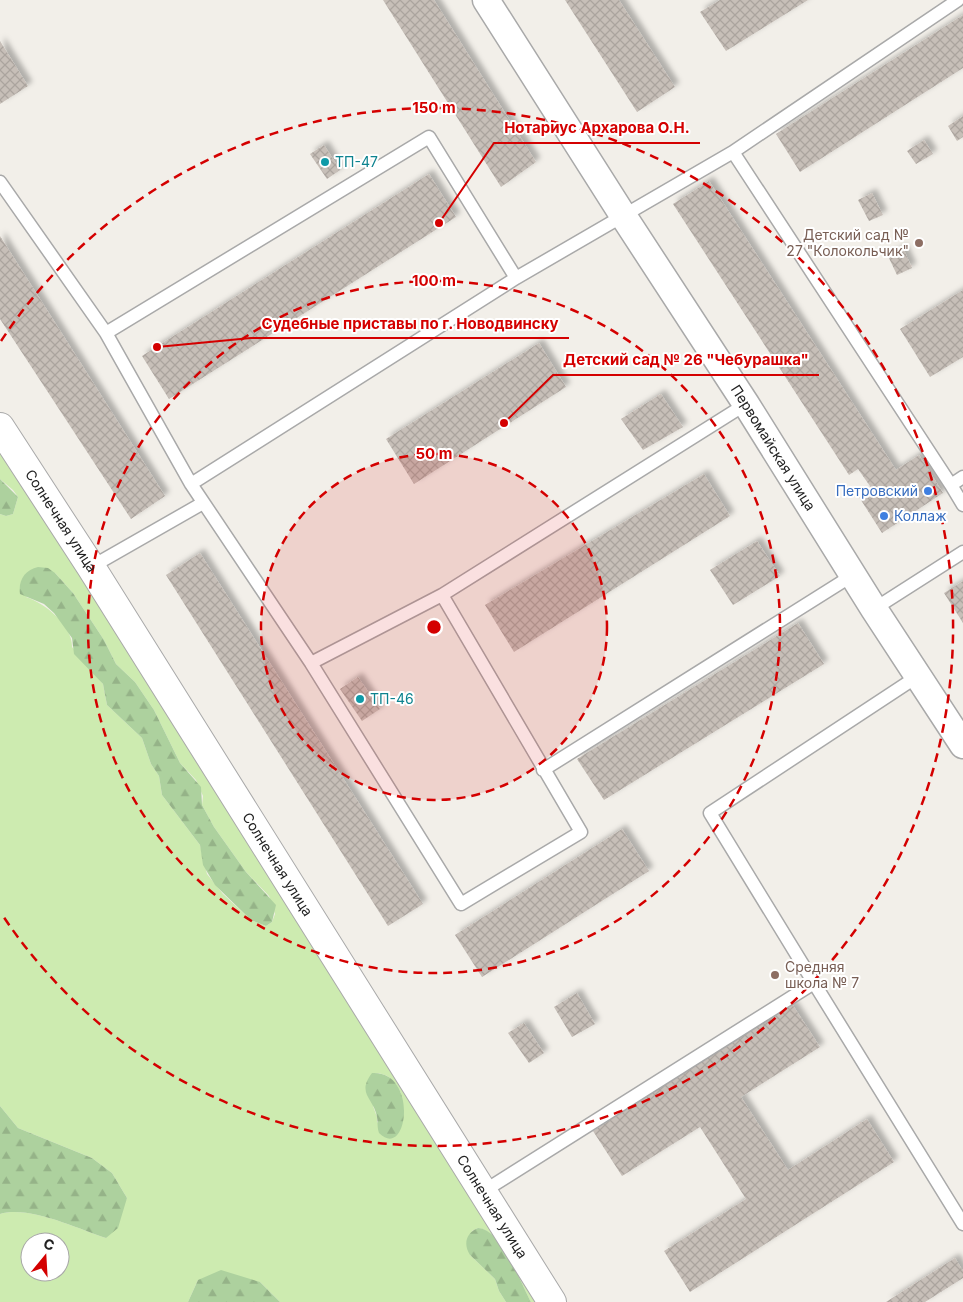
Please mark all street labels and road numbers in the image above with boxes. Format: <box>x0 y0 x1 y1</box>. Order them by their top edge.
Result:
street label: Первомайская улица <box>728 381 819 514</box>
street label: Солнечная улица <box>22 466 101 575</box>
street label: Солнечная улица <box>239 809 317 919</box>
street label: Солнечная улица <box>454 1151 531 1261</box>

